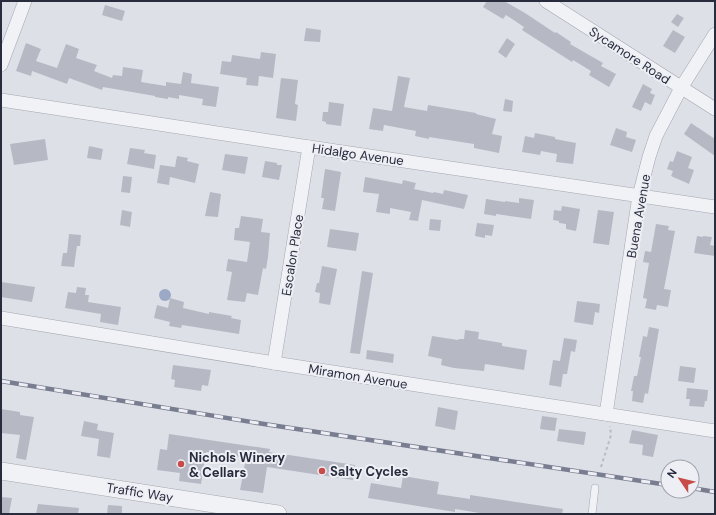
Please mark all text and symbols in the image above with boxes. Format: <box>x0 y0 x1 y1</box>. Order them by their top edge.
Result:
street label: Sycamore Road <box>586 23 674 88</box>
street label: Hidalgo Avenue <box>311 140 405 169</box>
street label: Buena Avenue <box>623 173 654 259</box>
street label: Escalon Place <box>278 213 307 297</box>
street label: Miramon Avenue <box>307 360 409 393</box>
place label: Nichols Winery & Cellars <box>189 449 285 481</box>
marker: Nichols Winery & Cellars <box>176 459 186 469</box>
north arrow <box>660 459 700 499</box>
place label: Salty Cycles <box>330 463 409 480</box>
marker: Salty Cycles <box>317 466 327 476</box>
text: N <box>664 466 680 481</box>
street label: Traffic Way <box>105 479 174 506</box>

